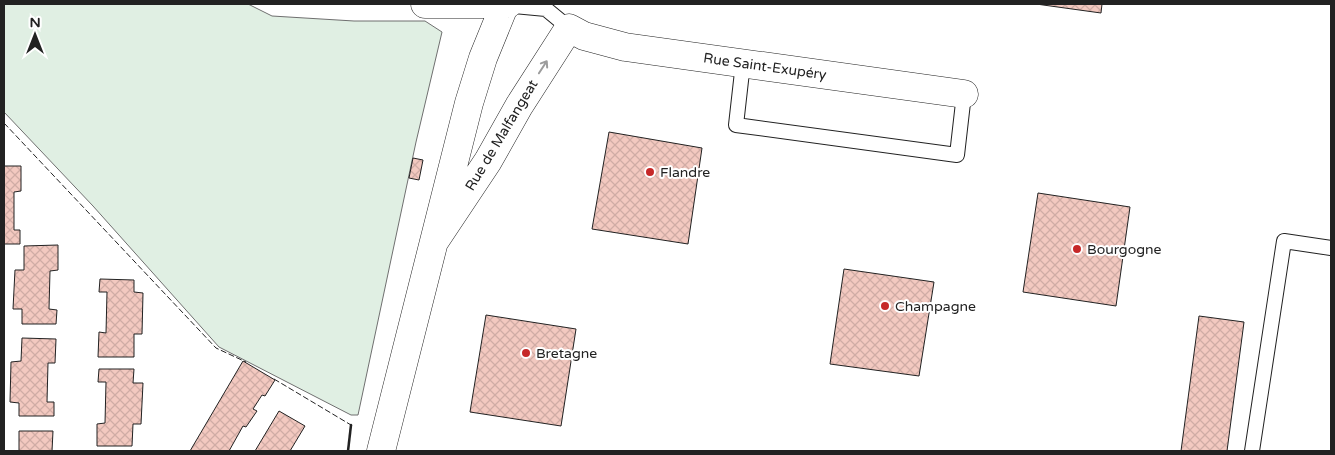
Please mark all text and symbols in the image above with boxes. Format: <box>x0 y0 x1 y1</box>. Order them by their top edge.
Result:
north arrow <box>10 10 60 60</box>
text: N <box>29 14 41 31</box>
street label: Rue Saint-Exupéry <box>702 49 828 84</box>
one-way arrow <box>538 61 548 75</box>
street label: Rue de Malfangeat <box>462 76 542 194</box>
place label: Flandre <box>660 164 710 181</box>
marker: Flandre <box>644 166 656 178</box>
place label: Bourgogne <box>1087 241 1162 258</box>
marker: Bourgogne <box>1071 243 1083 255</box>
place label: Champagne <box>895 298 976 315</box>
marker: Champagne <box>879 300 891 312</box>
place label: Bretagne <box>536 345 597 362</box>
marker: Bretagne <box>520 347 532 359</box>

